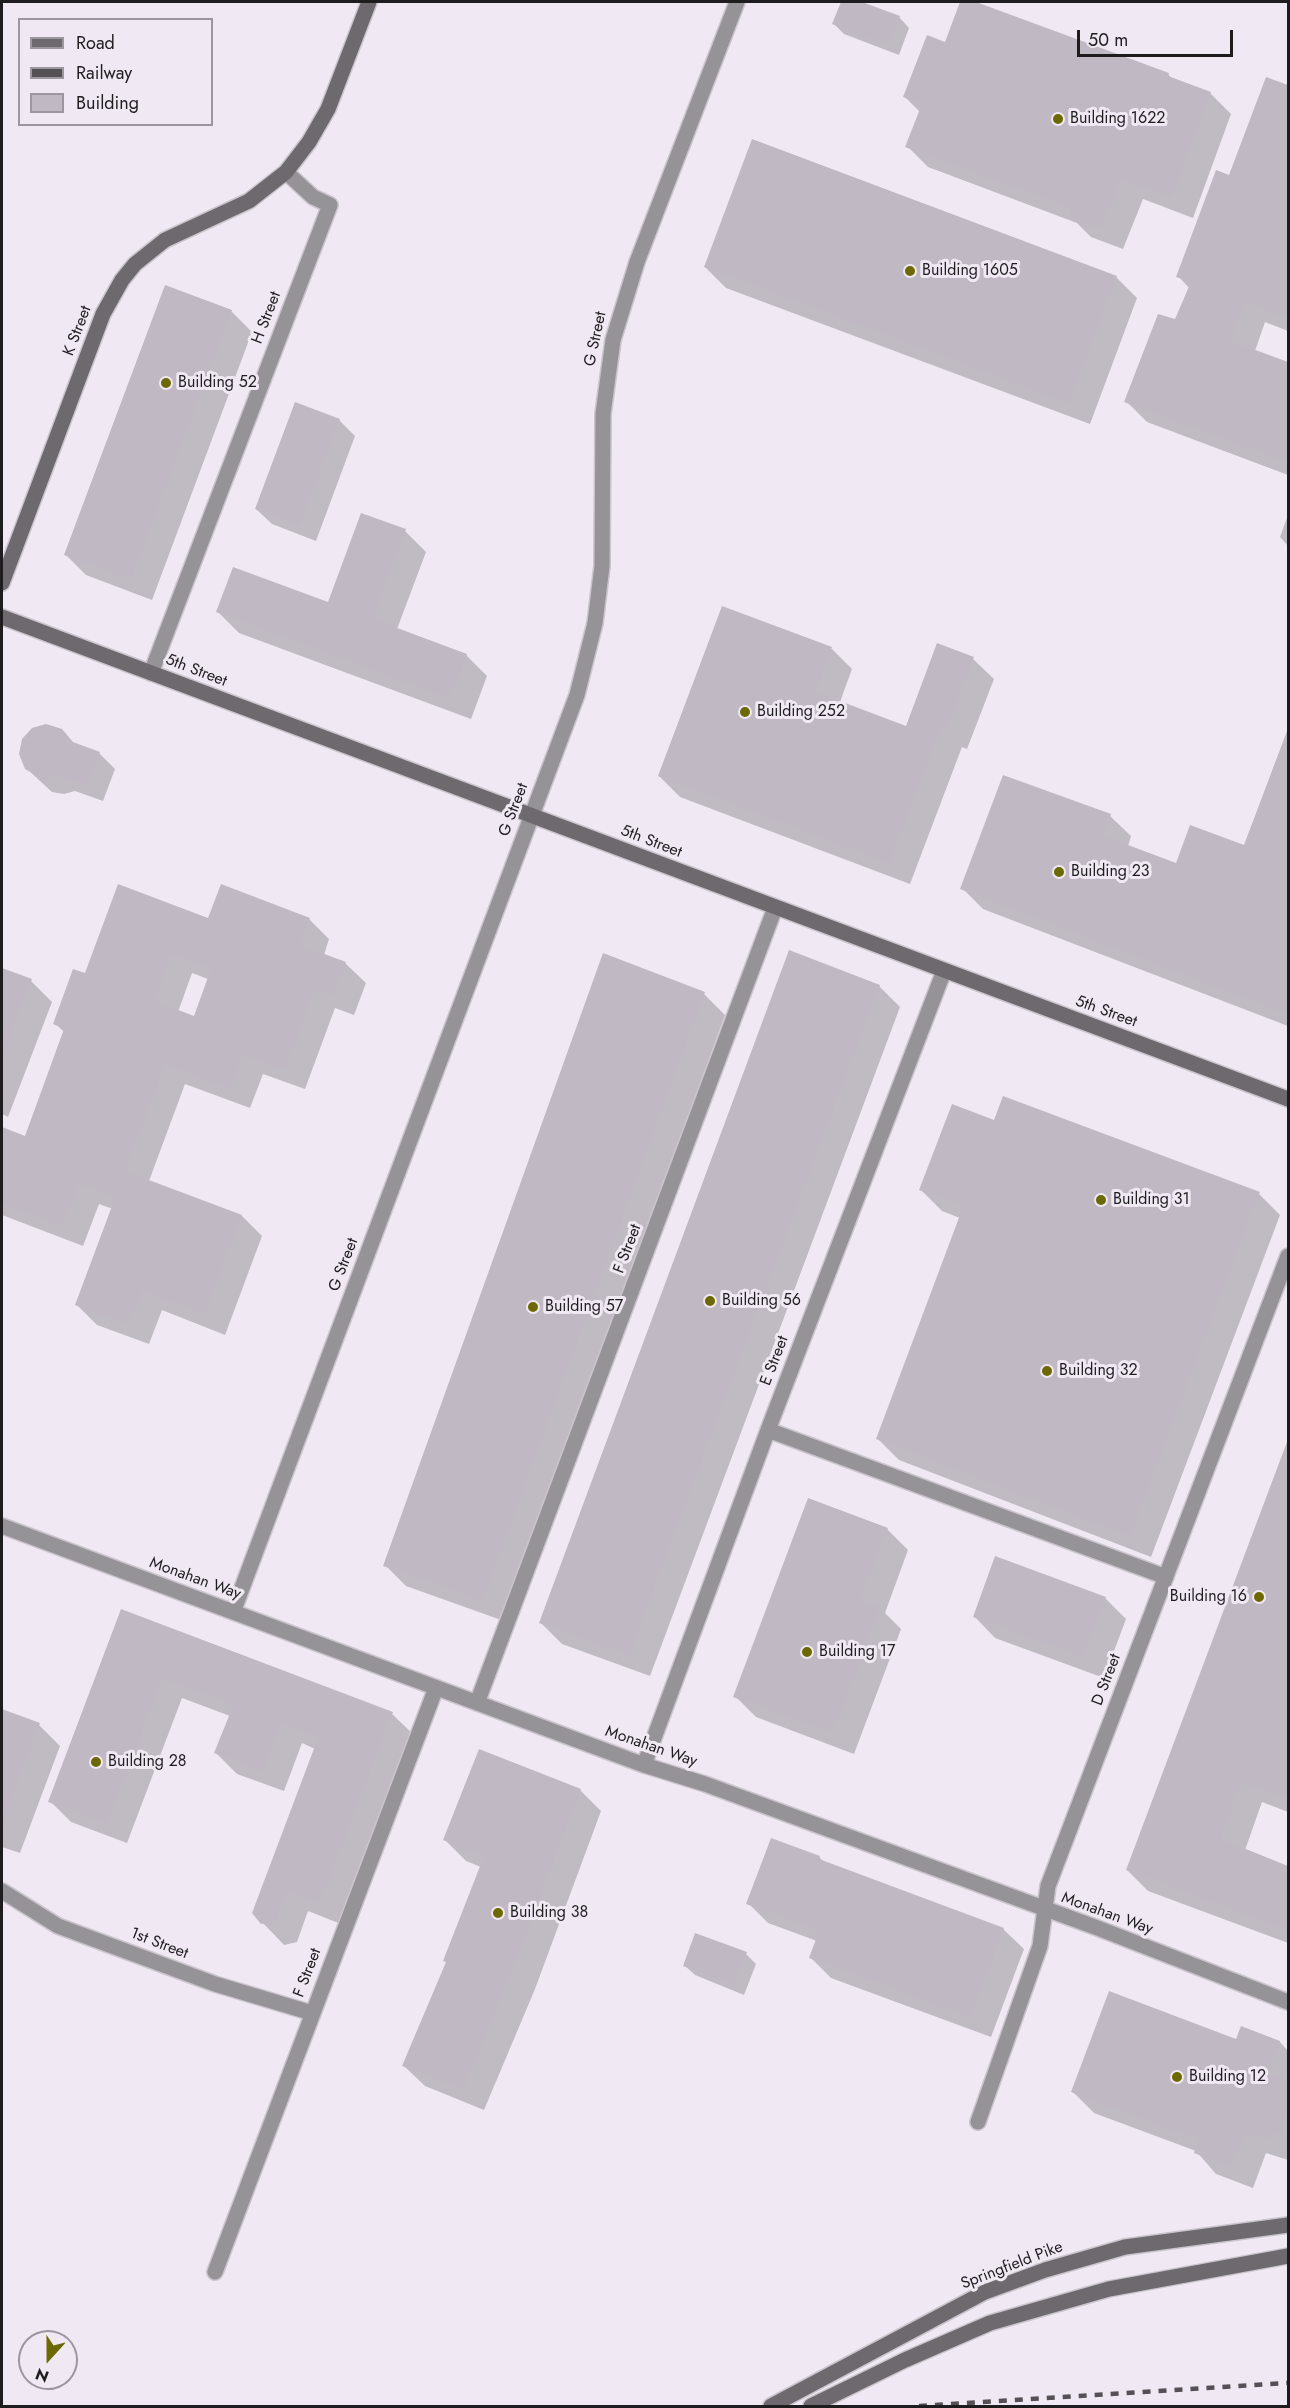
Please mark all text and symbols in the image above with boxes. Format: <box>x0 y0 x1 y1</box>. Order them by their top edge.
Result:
legend <box>18 18 213 126</box>
scale bar <box>1080 18 1236 56</box>
text: 50 m <box>1088 27 1128 53</box>
text: Road <box>76 30 115 56</box>
text: Railway <box>76 60 132 86</box>
text: Building <box>76 90 139 116</box>
place label: Building 1622 <box>1070 109 1165 129</box>
marker: Building 1622 <box>1051 112 1065 126</box>
place label: Building 1605 <box>922 261 1018 281</box>
marker: Building 1605 <box>903 264 917 278</box>
street label: H Street <box>248 289 286 347</box>
street label: K Street <box>60 303 96 359</box>
street label: G Street <box>581 310 611 368</box>
place label: Building 52 <box>178 373 257 393</box>
marker: Building 52 <box>159 376 173 390</box>
street label: 5th Street <box>163 651 229 691</box>
place label: Building 252 <box>757 702 845 722</box>
marker: Building 252 <box>738 705 752 719</box>
street label: G Street <box>495 781 533 839</box>
street label: 5th Street <box>618 822 684 862</box>
place label: Building 23 <box>1071 862 1150 882</box>
marker: Building 23 <box>1052 865 1066 879</box>
street label: 5th Street <box>1073 992 1139 1032</box>
place label: Building 31 <box>1113 1190 1190 1210</box>
marker: Building 31 <box>1094 1193 1108 1207</box>
street label: F Street <box>610 1222 646 1276</box>
street label: G Street <box>325 1236 363 1294</box>
place label: Building 56 <box>722 1291 801 1311</box>
marker: Building 56 <box>703 1294 717 1308</box>
place label: Building 57 <box>545 1297 623 1317</box>
marker: Building 57 <box>526 1300 540 1314</box>
street label: E Street <box>757 1333 793 1389</box>
place label: Building 32 <box>1059 1361 1138 1381</box>
marker: Building 32 <box>1040 1364 1054 1378</box>
street label: Monahan Way <box>147 1554 243 1604</box>
place label: Building 16 <box>1170 1587 1247 1607</box>
marker: Building 16 <box>1252 1590 1266 1604</box>
place label: Building 17 <box>819 1642 895 1662</box>
marker: Building 17 <box>800 1645 814 1659</box>
street label: D Street <box>1088 1651 1126 1709</box>
street label: Monahan Way <box>602 1722 700 1772</box>
place label: Building 28 <box>108 1752 187 1772</box>
marker: Building 28 <box>89 1755 103 1769</box>
street label: Monahan Way <box>1059 1889 1155 1939</box>
place label: Building 38 <box>510 1903 588 1923</box>
marker: Building 38 <box>491 1906 505 1920</box>
street label: 1st Street <box>127 1924 191 1964</box>
street label: F Street <box>290 1946 326 2000</box>
place label: Building 12 <box>1189 2067 1266 2087</box>
marker: Building 12 <box>1170 2070 1184 2084</box>
street label: Springfield Pike <box>958 2238 1066 2294</box>
north arrow <box>18 2330 78 2390</box>
text: N <box>32 2362 52 2388</box>

